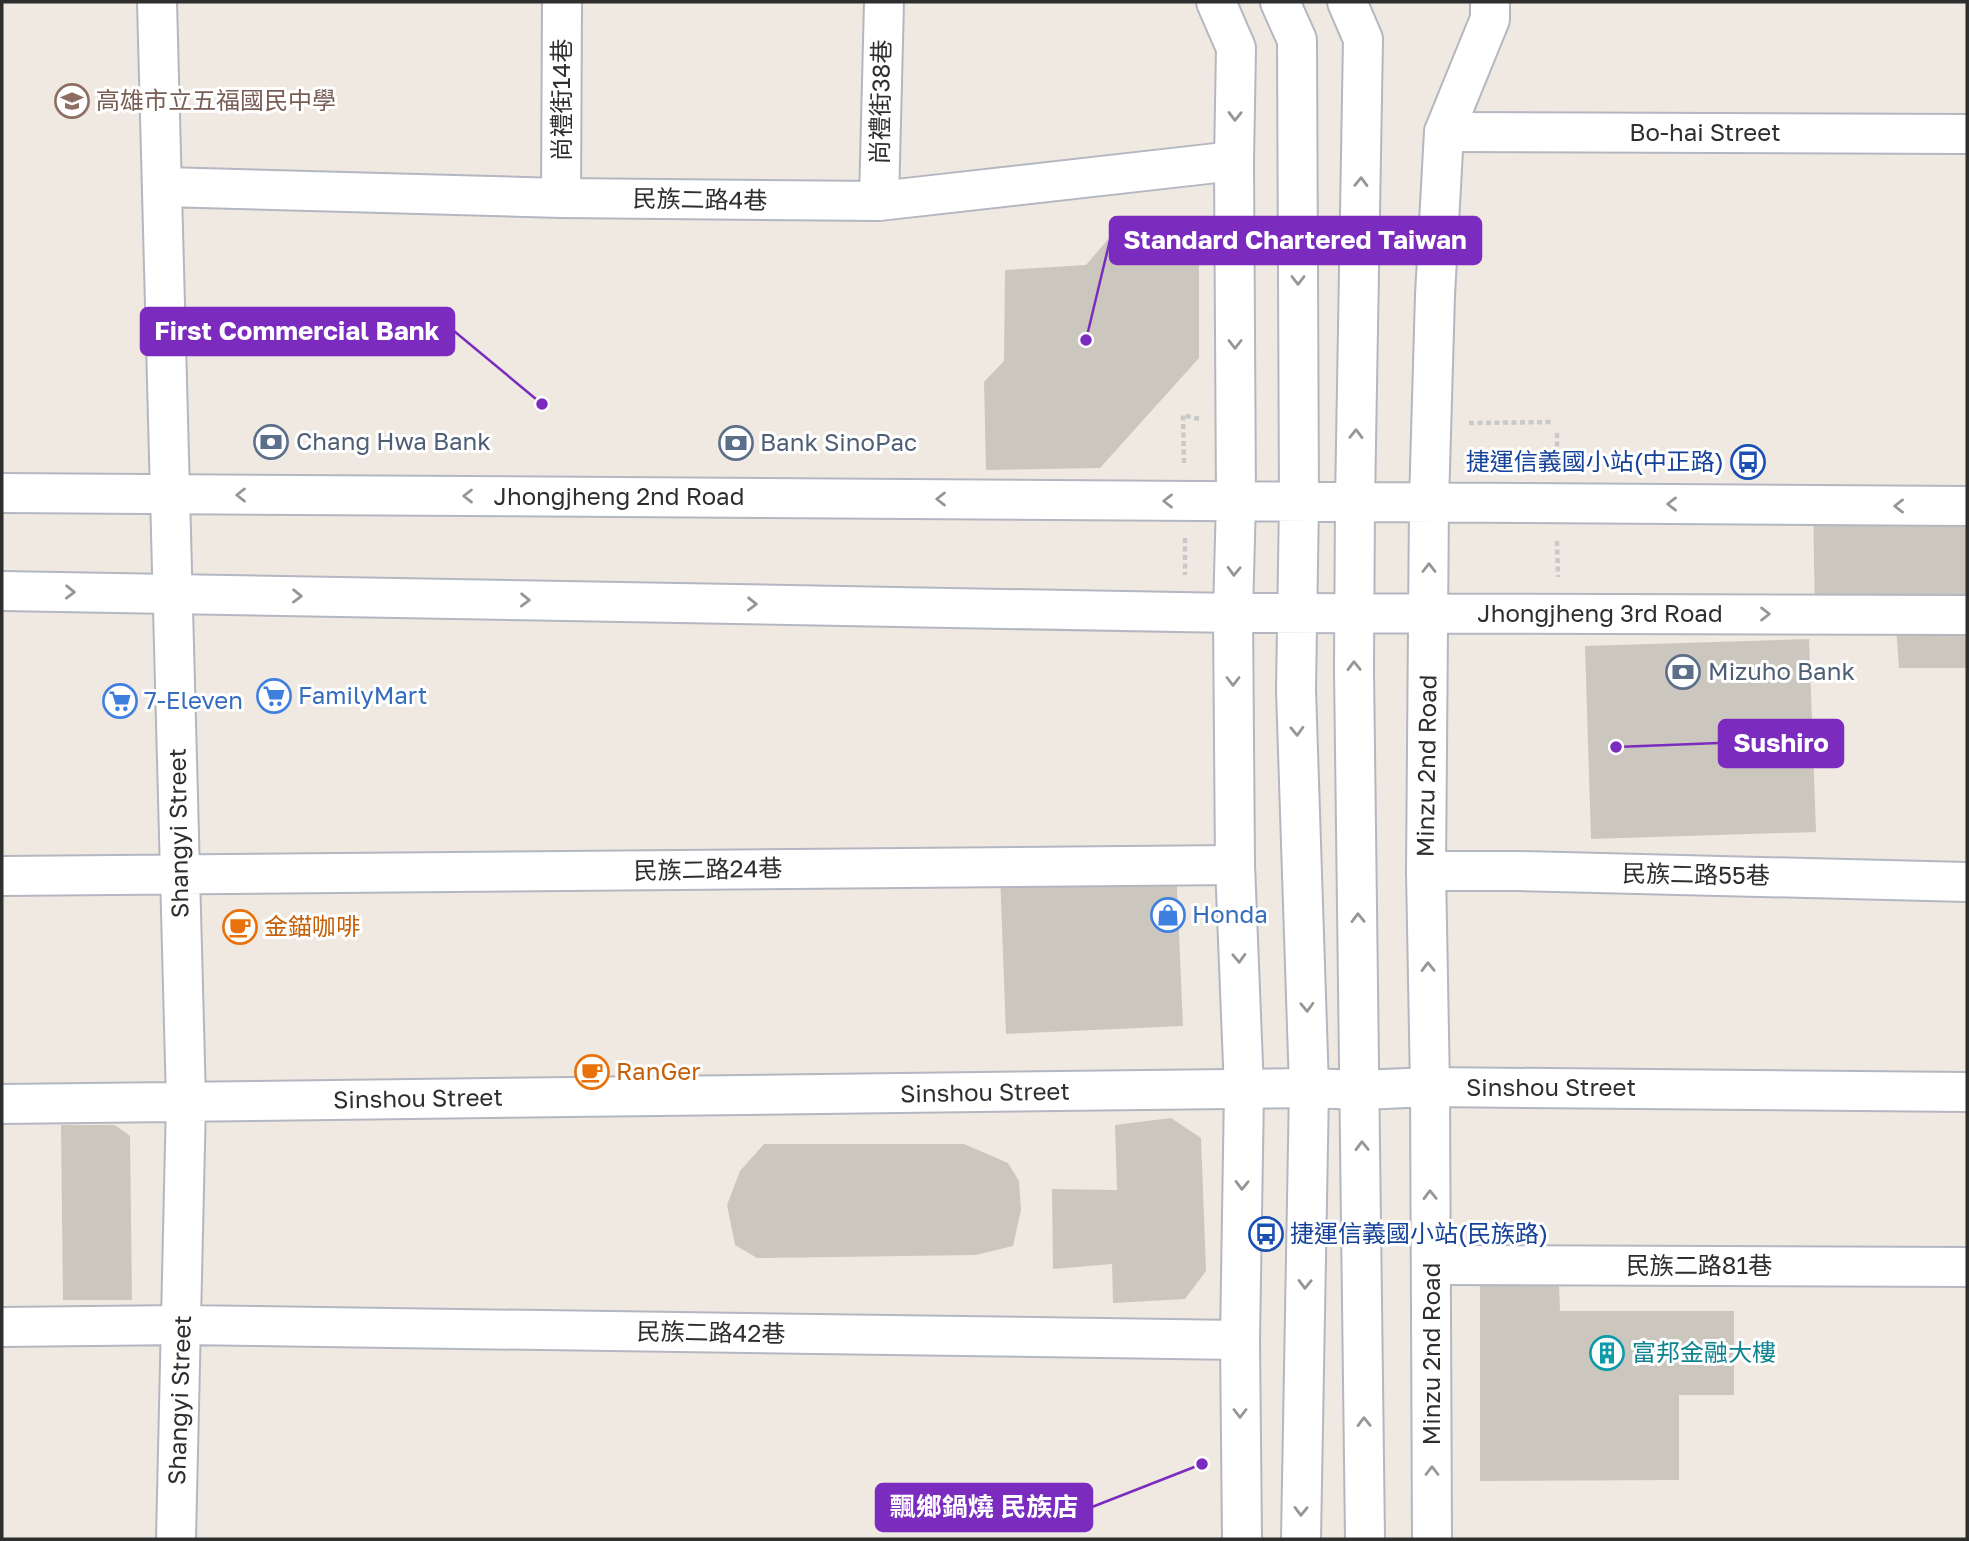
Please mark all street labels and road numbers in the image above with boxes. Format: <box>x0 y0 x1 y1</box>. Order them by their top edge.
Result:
street label: 尚禮街14巷 <box>546 39 575 161</box>
street label: 尚禮街38巷 <box>864 39 895 165</box>
street label: Bo-hai Street <box>1629 117 1781 146</box>
street label: 民族二路4巷 <box>632 183 768 214</box>
street label: Jhongjheng 2nd Road <box>494 481 744 510</box>
street label: Jhongjheng 3rd Road <box>1477 598 1723 627</box>
street label: Minzu 2nd Road <box>1409 674 1442 858</box>
street label: Shangyi Street <box>162 748 193 918</box>
street label: 民族二路24巷 <box>633 853 782 884</box>
street label: 民族二路55巷 <box>1622 858 1770 889</box>
street label: Sinshou Street <box>1466 1072 1636 1101</box>
street label: Sinshou Street <box>900 1076 1070 1107</box>
street label: Sinshou Street <box>333 1082 503 1113</box>
street label: 民族二路81巷 <box>1626 1250 1772 1279</box>
street label: Minzu 2nd Road <box>1416 1263 1445 1445</box>
street label: Shangyi Street <box>161 1314 196 1485</box>
street label: 民族二路42巷 <box>637 1316 786 1347</box>

